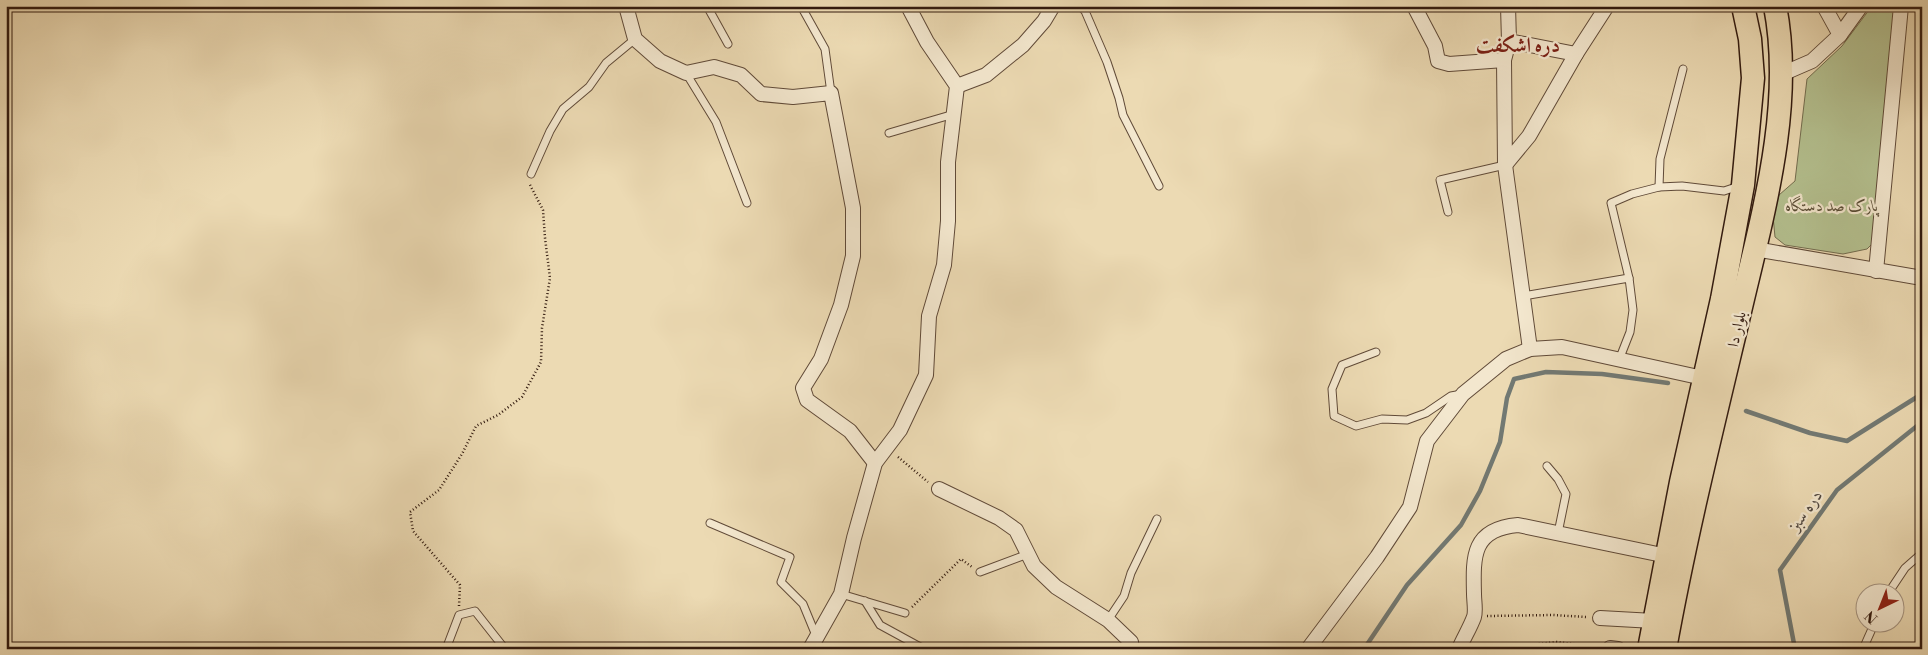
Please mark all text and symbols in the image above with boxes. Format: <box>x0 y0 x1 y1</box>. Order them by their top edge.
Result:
district label: دره اشکفت <box>1476 33 1560 59</box>
park label: پارک صد دستگاه <box>1786 195 1880 217</box>
street label: بلوار دا <box>1723 309 1751 349</box>
water label: دره سبز <box>1782 485 1828 537</box>
north arrow <box>1856 582 1906 632</box>
text: N <box>1862 606 1882 627</box>

